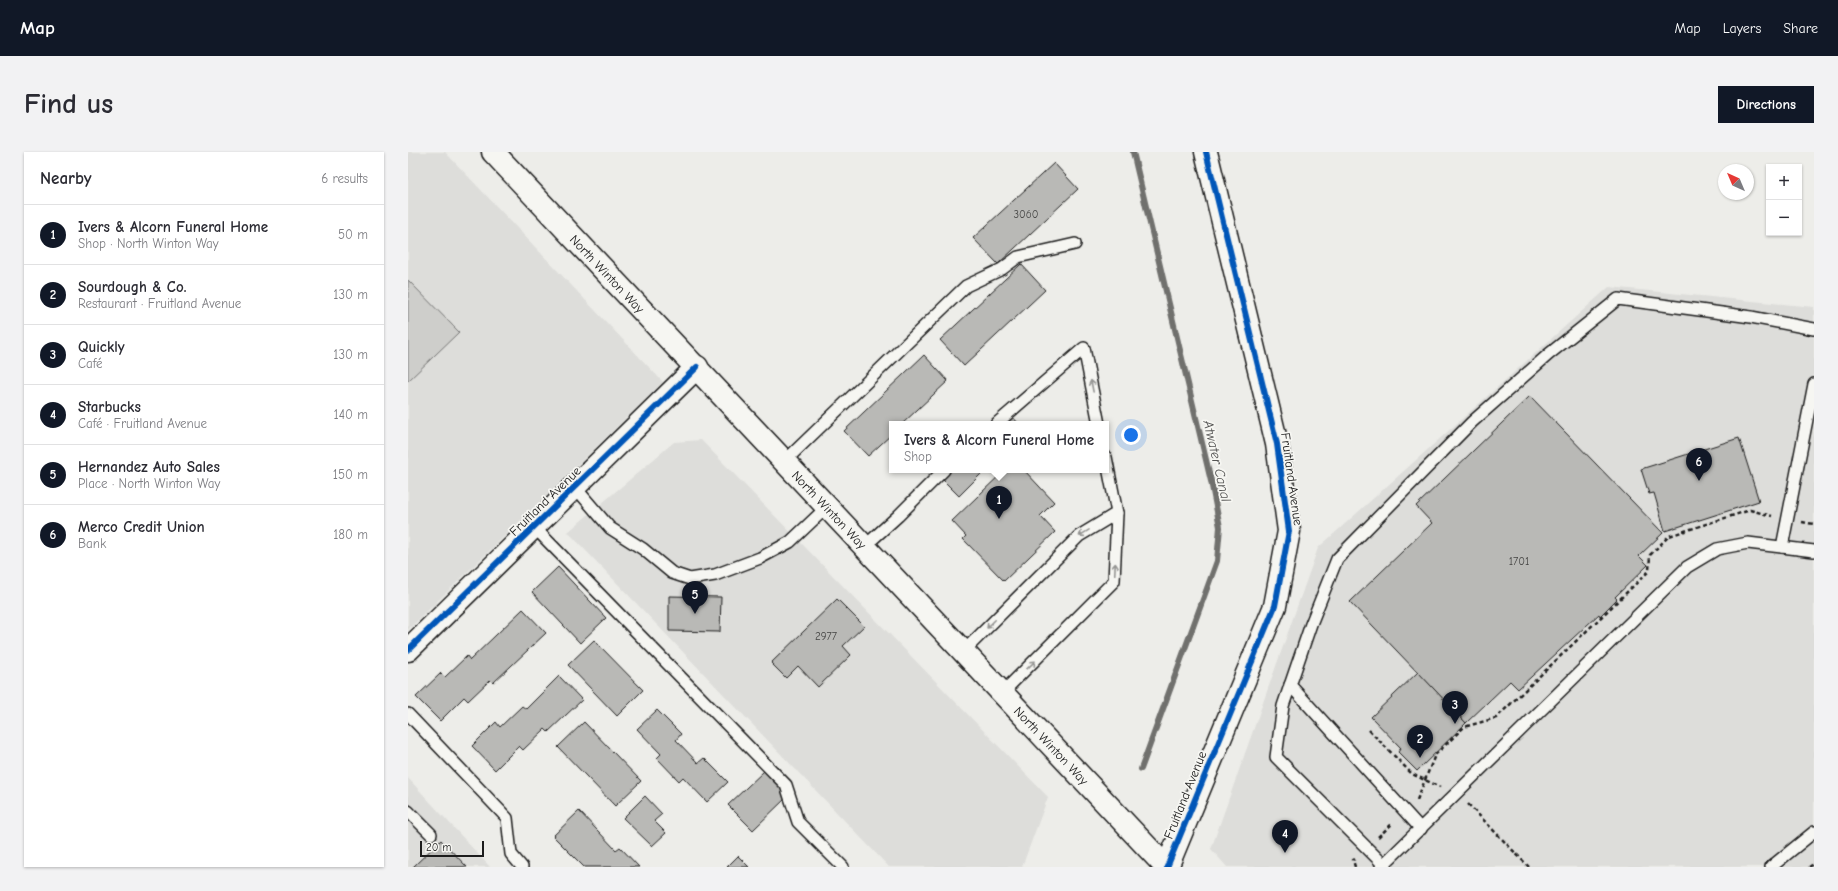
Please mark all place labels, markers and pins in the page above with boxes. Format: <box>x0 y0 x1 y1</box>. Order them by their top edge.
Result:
pin: 6 <box>1686 448 1712 481</box>
pin: 1 <box>986 486 1012 519</box>
pin: 5 <box>682 581 708 614</box>
pin: 3 <box>1442 691 1468 724</box>
pin: 2 <box>1407 725 1433 758</box>
pin: 4 <box>1272 820 1298 853</box>

